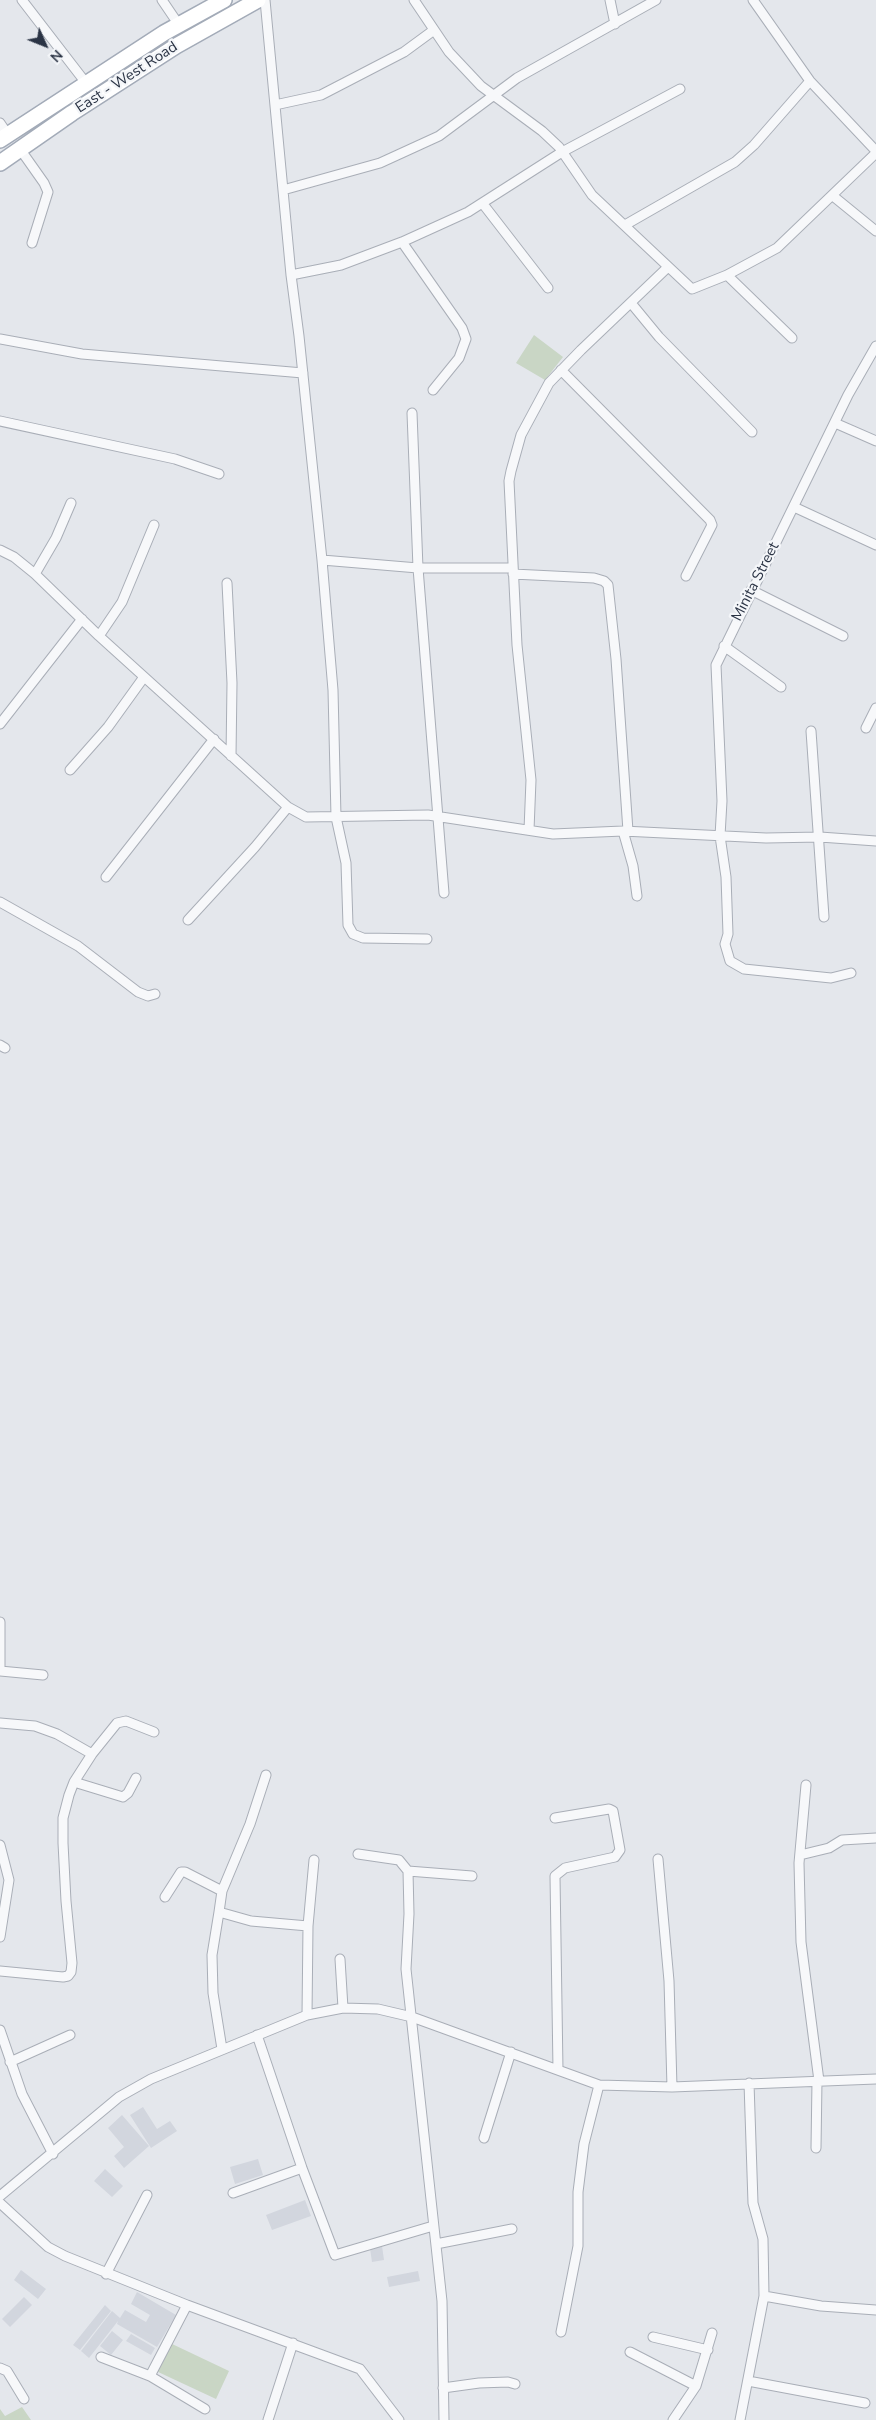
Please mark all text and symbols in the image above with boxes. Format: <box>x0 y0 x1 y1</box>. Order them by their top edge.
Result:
north arrow <box>20 20 70 70</box>
street label: East - West Road <box>73 38 181 118</box>
text: N <box>46 45 67 66</box>
street label: Minita Street <box>728 539 784 625</box>

